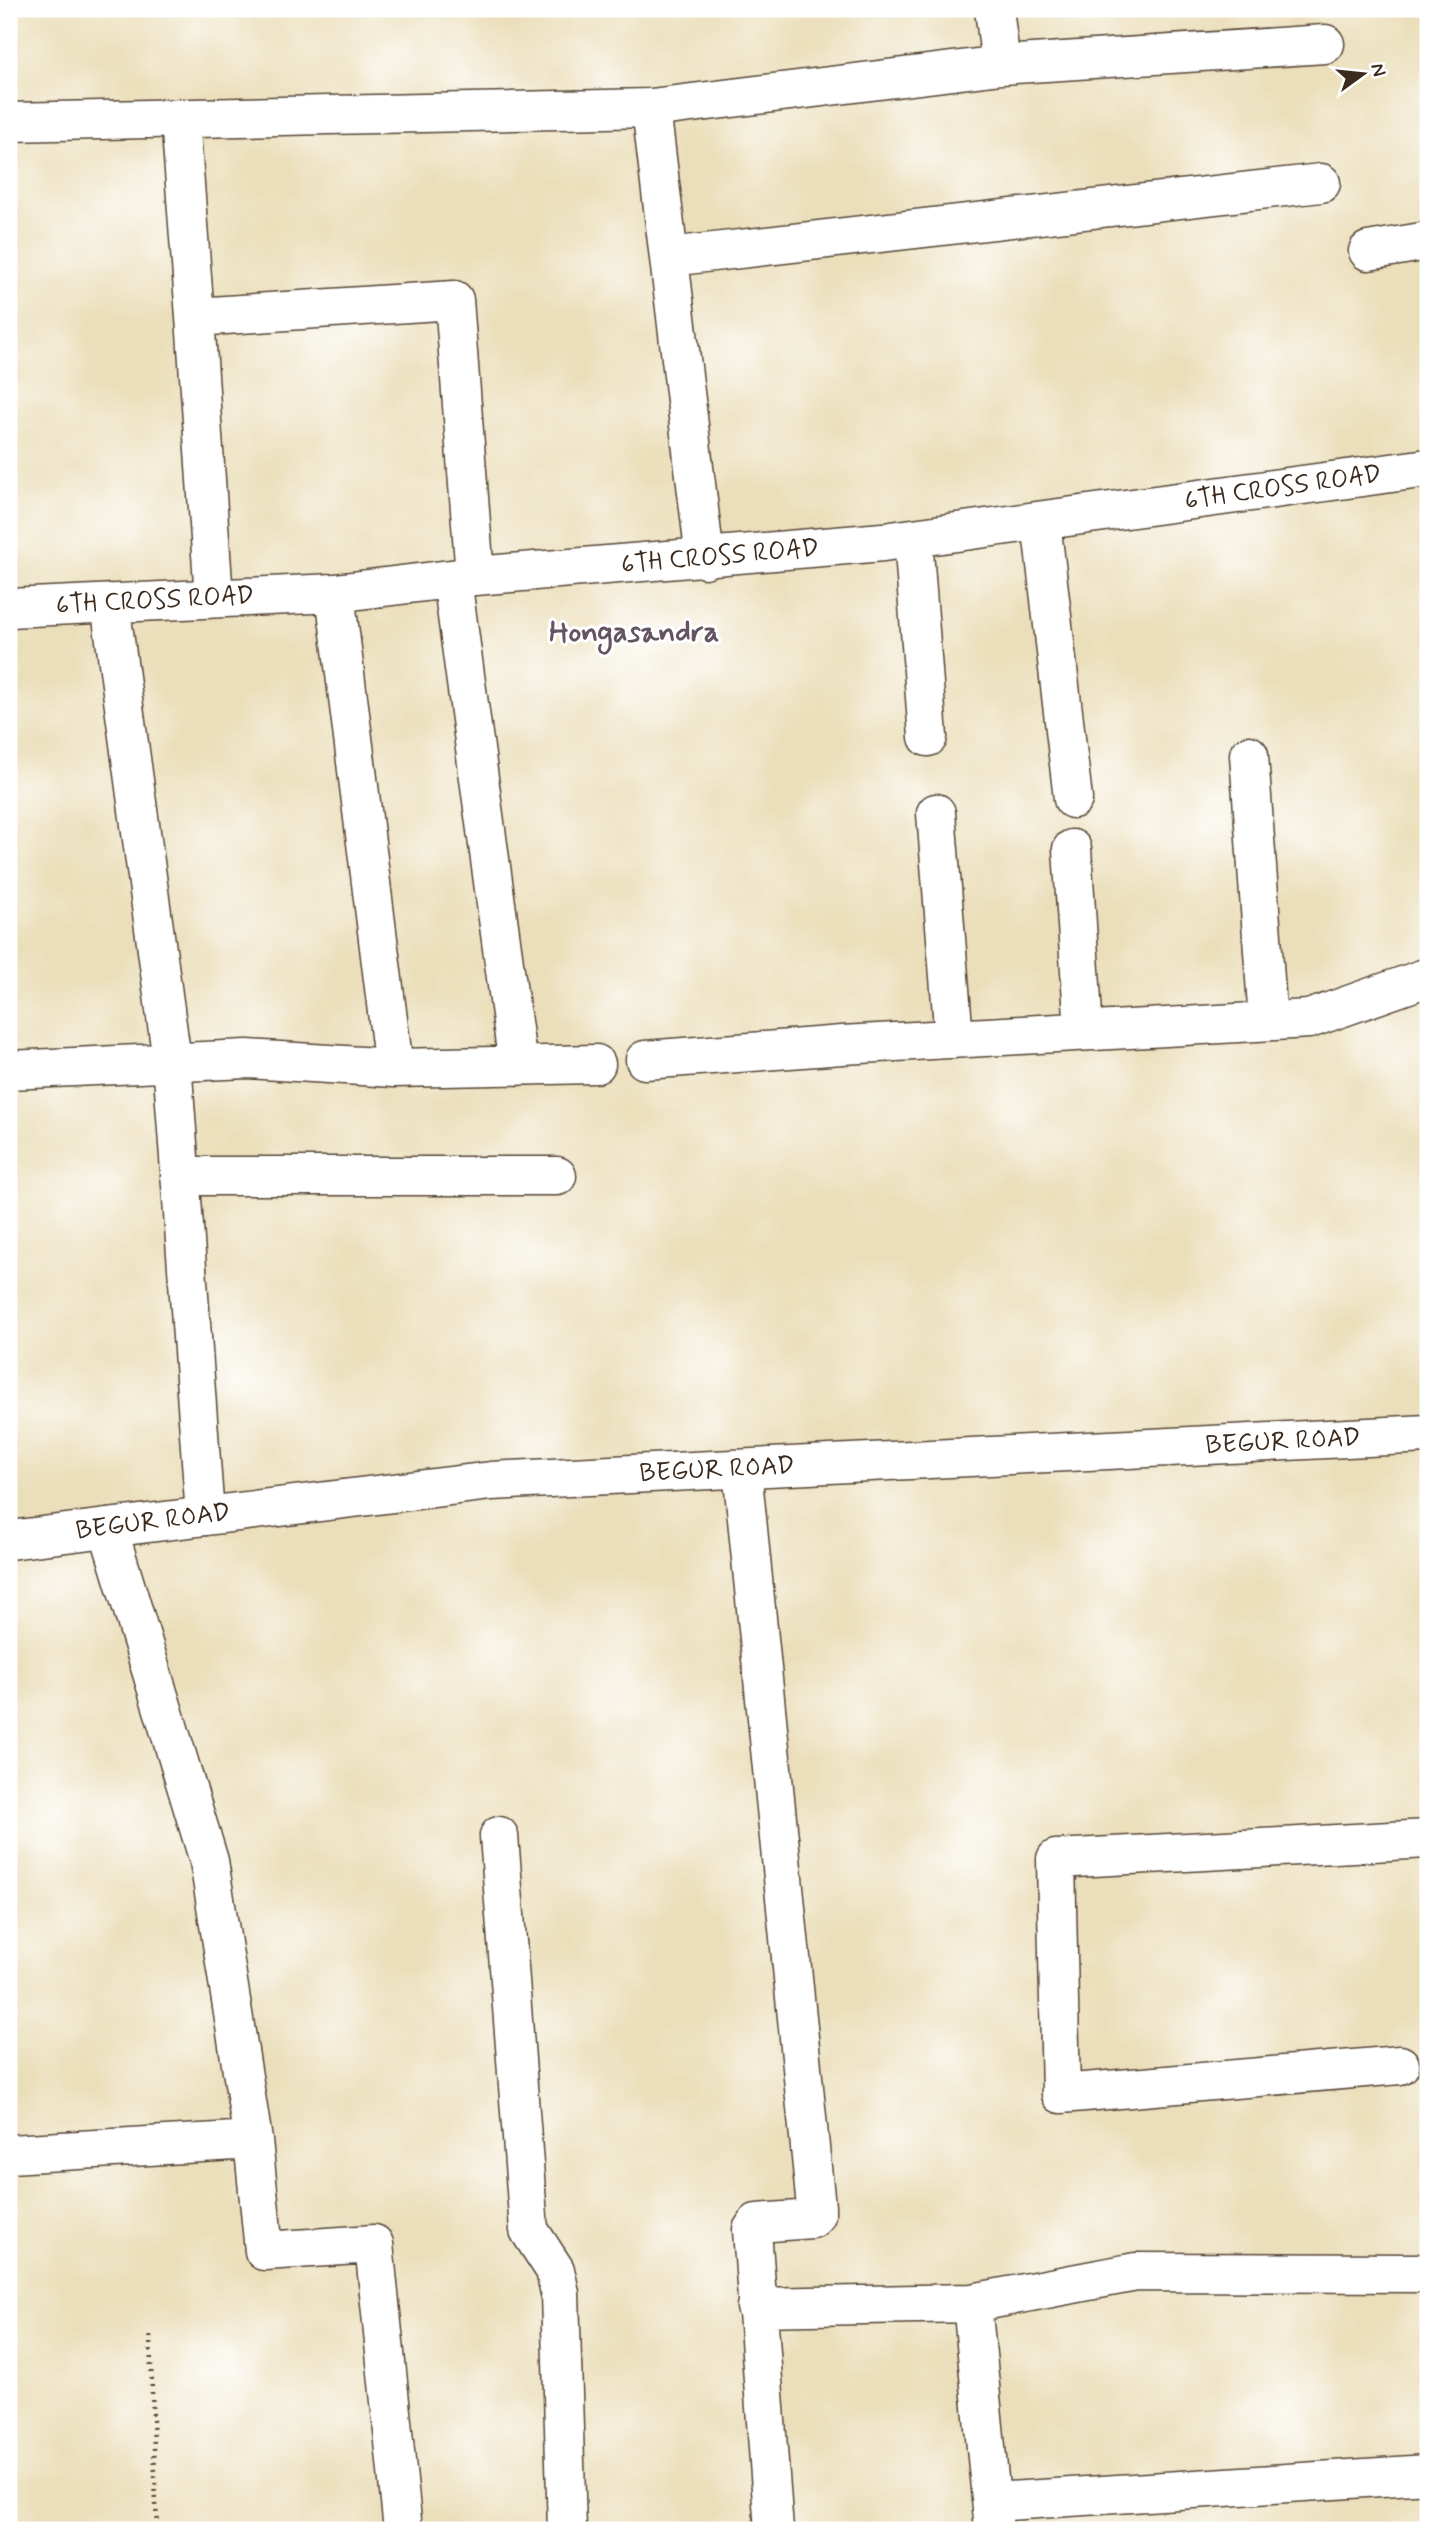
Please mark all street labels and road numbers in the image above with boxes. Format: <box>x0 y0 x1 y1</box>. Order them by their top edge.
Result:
street label: 6TH CROSS ROAD <box>1182 457 1384 519</box>
street label: 6TH CROSS ROAD <box>620 531 820 583</box>
street label: 6TH CROSS ROAD <box>55 579 255 623</box>
street label: BEGUR ROAD <box>1205 1421 1361 1463</box>
street label: BEGUR ROAD <box>639 1449 795 1491</box>
street label: BEGUR ROAD <box>74 1496 232 1548</box>

